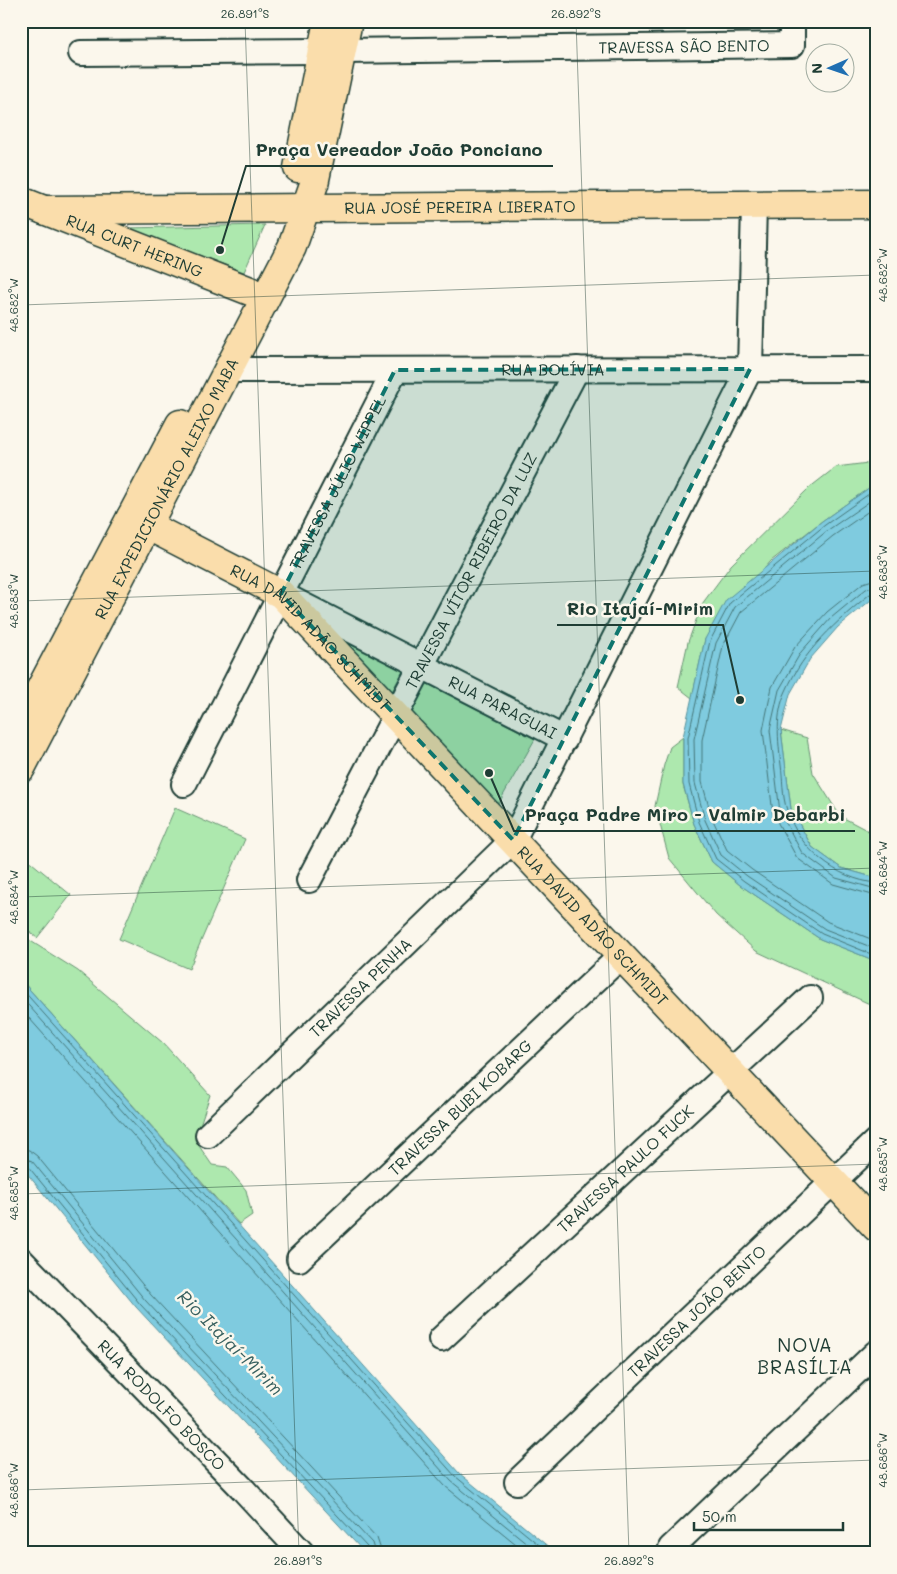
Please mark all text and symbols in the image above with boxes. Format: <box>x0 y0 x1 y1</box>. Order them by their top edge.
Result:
text: 26.891°S <box>221 5 270 21</box>
text: 26.892°S <box>551 5 601 21</box>
street label: TRAVESSA SÃO BENTO <box>598 34 770 58</box>
north arrow <box>804 42 854 92</box>
text: N <box>807 63 826 74</box>
callout: Praça Vereador João Ponciano <box>246 133 553 166</box>
text: Praça Vereador João Ponciano <box>256 137 543 161</box>
street label: RUA JOSÉ PEREIRA LIBERATO <box>344 195 576 218</box>
street label: RUA CURT HERING <box>63 209 206 282</box>
text: 48.682°W <box>874 248 890 302</box>
text: 48.682°W <box>5 278 21 332</box>
street label: RUA EXPEDICIONÁRIO ALEIXO MABA <box>89 354 243 623</box>
street label: RUA BOLÍVIA <box>501 358 605 380</box>
street label: TRAVESSA JÚLIO WIPPEL <box>284 392 390 573</box>
street label: TRAVESSA VÍTOR RIBEIRO DA LUZ <box>400 449 541 693</box>
text: 48.683°W <box>874 545 890 599</box>
street label: RUA DAVID ADÃO SCHMIDT <box>227 559 396 715</box>
text: 48.683°W <box>5 574 21 628</box>
callout: Rio Itajaí-Mirim <box>557 592 723 625</box>
text: Rio Itajaí-Mirim <box>567 596 713 620</box>
street label: RUA PARAGUAI <box>445 670 561 743</box>
callout: Praça Padre Miro - Valmir Debarbi <box>514 798 855 831</box>
text: Praça Padre Miro - Valmir Debarbi <box>525 802 845 826</box>
street label: RUA DAVID ADÃO SCHMIDT <box>513 841 674 1010</box>
text: 48.684°W <box>874 841 890 895</box>
text: 48.684°W <box>5 870 21 924</box>
street label: TRAVESSA PENHA <box>304 933 416 1042</box>
street label: TRAVESSA BUBI KOBARG <box>383 1034 536 1180</box>
street label: TRAVESSA PAULO FUCK <box>552 1100 698 1237</box>
text: 48.685°W <box>874 1137 890 1191</box>
text: 48.685°W <box>5 1166 21 1220</box>
street label: TRAVESSA JOÃO BENTO <box>623 1240 770 1382</box>
water label: Rio Itajaí-Mirim <box>173 1284 289 1400</box>
district label: NOVA BRASÍLIA <box>757 1332 853 1379</box>
street label: RUA RODOLFO BOSCO <box>94 1335 230 1475</box>
text: 48.686°W <box>874 1433 890 1487</box>
text: 48.686°W <box>5 1463 21 1517</box>
scale bar <box>694 1499 843 1531</box>
text: 50 m <box>702 1506 737 1526</box>
text: 26.891°S <box>274 1552 323 1568</box>
text: 26.892°S <box>604 1552 654 1568</box>

